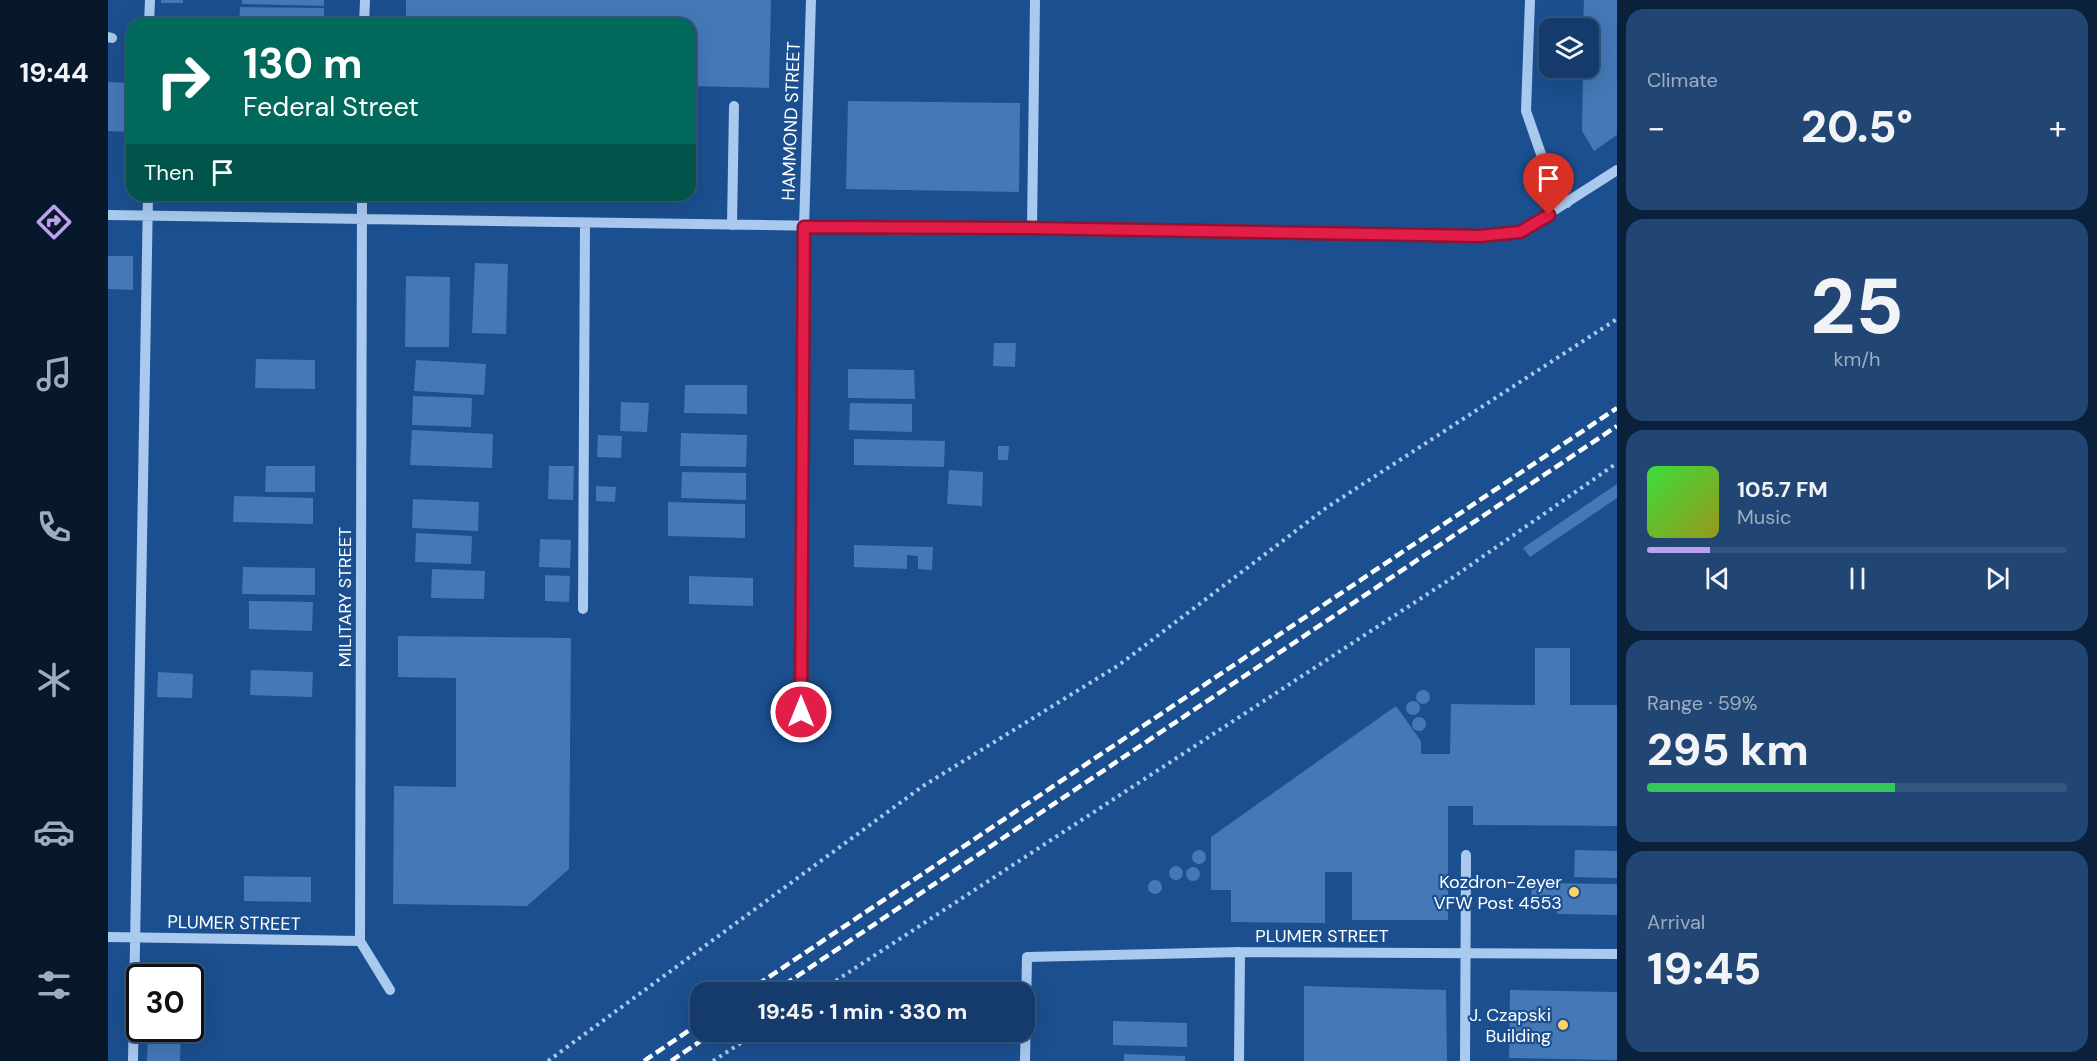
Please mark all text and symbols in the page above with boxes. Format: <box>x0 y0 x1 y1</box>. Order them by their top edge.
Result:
map controls <box>1539 18 1599 78</box>
button: layers <box>1539 18 1599 78</box>
text: 130 m <box>243 36 363 91</box>
street label: HAMMOND STREET <box>776 41 806 201</box>
icon: right <box>144 42 222 120</box>
text: 19:44 <box>20 55 88 90</box>
text: Climate <box>1647 67 1718 93</box>
text: Federal Street <box>243 89 419 124</box>
text: 20.5° <box>1801 97 1913 156</box>
text: − <box>1647 106 1665 149</box>
text: + <box>2049 106 2067 149</box>
pin <box>1523 153 1574 215</box>
icon: arrive <box>206 156 239 189</box>
text: Then <box>144 158 194 187</box>
icon: arrive <box>1532 162 1565 195</box>
icon: directions <box>33 201 75 243</box>
text: 25 <box>1810 256 1904 357</box>
text: km/h <box>1833 346 1881 372</box>
icon: music <box>33 353 75 395</box>
text: 105.7 FM <box>1737 475 1828 504</box>
text: Music <box>1737 504 1792 530</box>
icon: phone <box>33 506 75 548</box>
street label: MILITARY STREET <box>333 527 357 667</box>
icon: previous <box>1701 562 1734 595</box>
icon: pause <box>1841 562 1874 595</box>
icon: next <box>1981 562 2014 595</box>
icon: climate <box>33 659 75 701</box>
position arrow <box>769 680 833 744</box>
text: Range · 59% <box>1647 690 1758 716</box>
text: 295 km <box>1647 720 1809 779</box>
icon: car <box>33 811 75 853</box>
place label: Kozdron-Zeyer VFW Post 4553 <box>1434 870 1562 915</box>
marker: Kozdron-Zeyer VFW Post 4553 <box>1567 885 1581 899</box>
text: Arrival <box>1647 909 1705 935</box>
street label: PLUMER STREET <box>167 910 301 936</box>
street label: PLUMER STREET <box>1255 924 1389 948</box>
text: 19:45 <box>1647 939 1761 998</box>
icon: filters <box>33 964 75 1006</box>
speed limit sign: 30 <box>126 964 204 1042</box>
text: 19:45 · 1 min · 330 m <box>758 997 967 1026</box>
place label: J. Czapski Building <box>1469 1003 1551 1048</box>
marker: J. Czapski Building <box>1556 1018 1570 1032</box>

